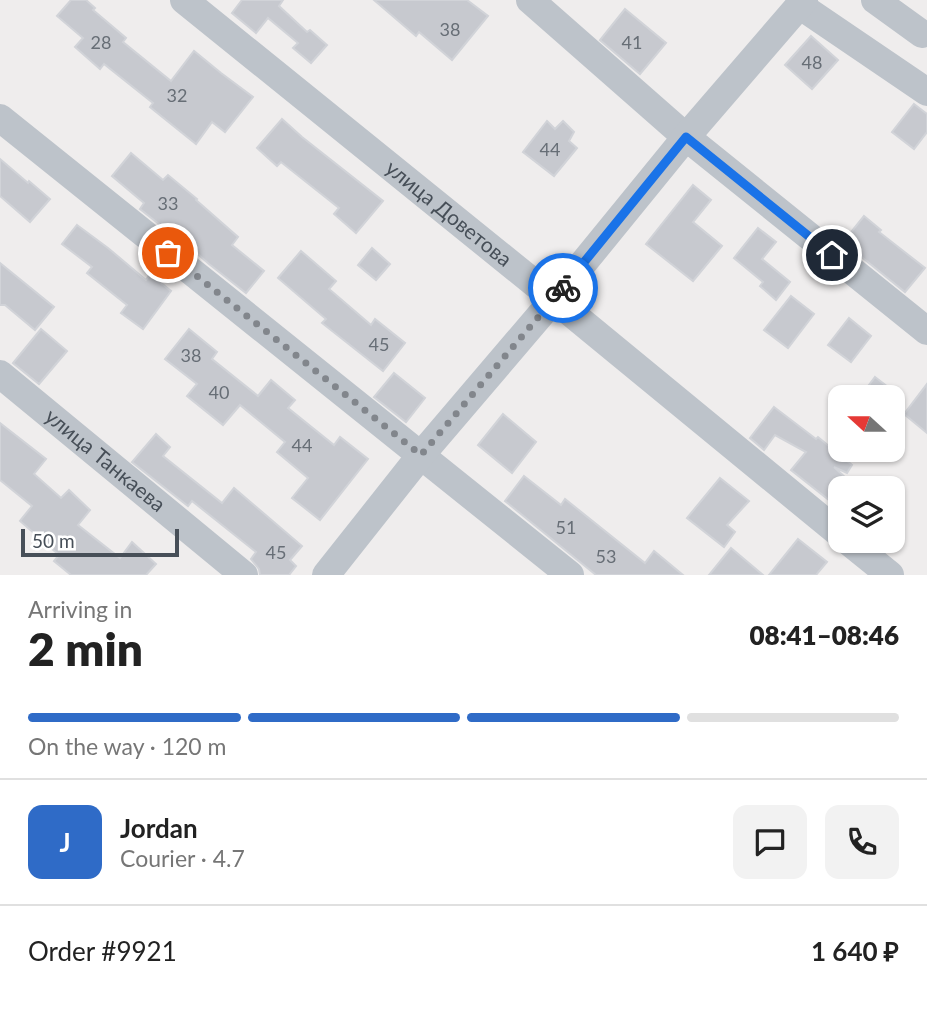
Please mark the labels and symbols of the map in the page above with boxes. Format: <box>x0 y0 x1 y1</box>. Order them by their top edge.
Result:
house number: 38 <box>440 18 460 40</box>
house number: 28 <box>91 31 111 53</box>
house number: 41 <box>622 31 642 53</box>
house number: 48 <box>802 51 822 73</box>
house number: 32 <box>167 84 187 106</box>
house number: 44 <box>540 138 560 160</box>
street label: улица Доветова <box>381 154 518 271</box>
house number: 33 <box>158 192 178 214</box>
pin <box>138 223 198 283</box>
pin <box>802 225 862 285</box>
courier <box>528 253 598 323</box>
house number: 45 <box>369 333 389 355</box>
house number: 38 <box>181 344 201 366</box>
house number: 40 <box>209 381 229 403</box>
north arrow <box>828 385 905 462</box>
street label: улица Танкаева <box>41 402 171 516</box>
house number: 44 <box>292 434 312 456</box>
house number: 51 <box>556 516 576 538</box>
scale bar <box>21 526 178 558</box>
house number: 45 <box>266 541 286 563</box>
house number: 53 <box>596 545 616 567</box>

